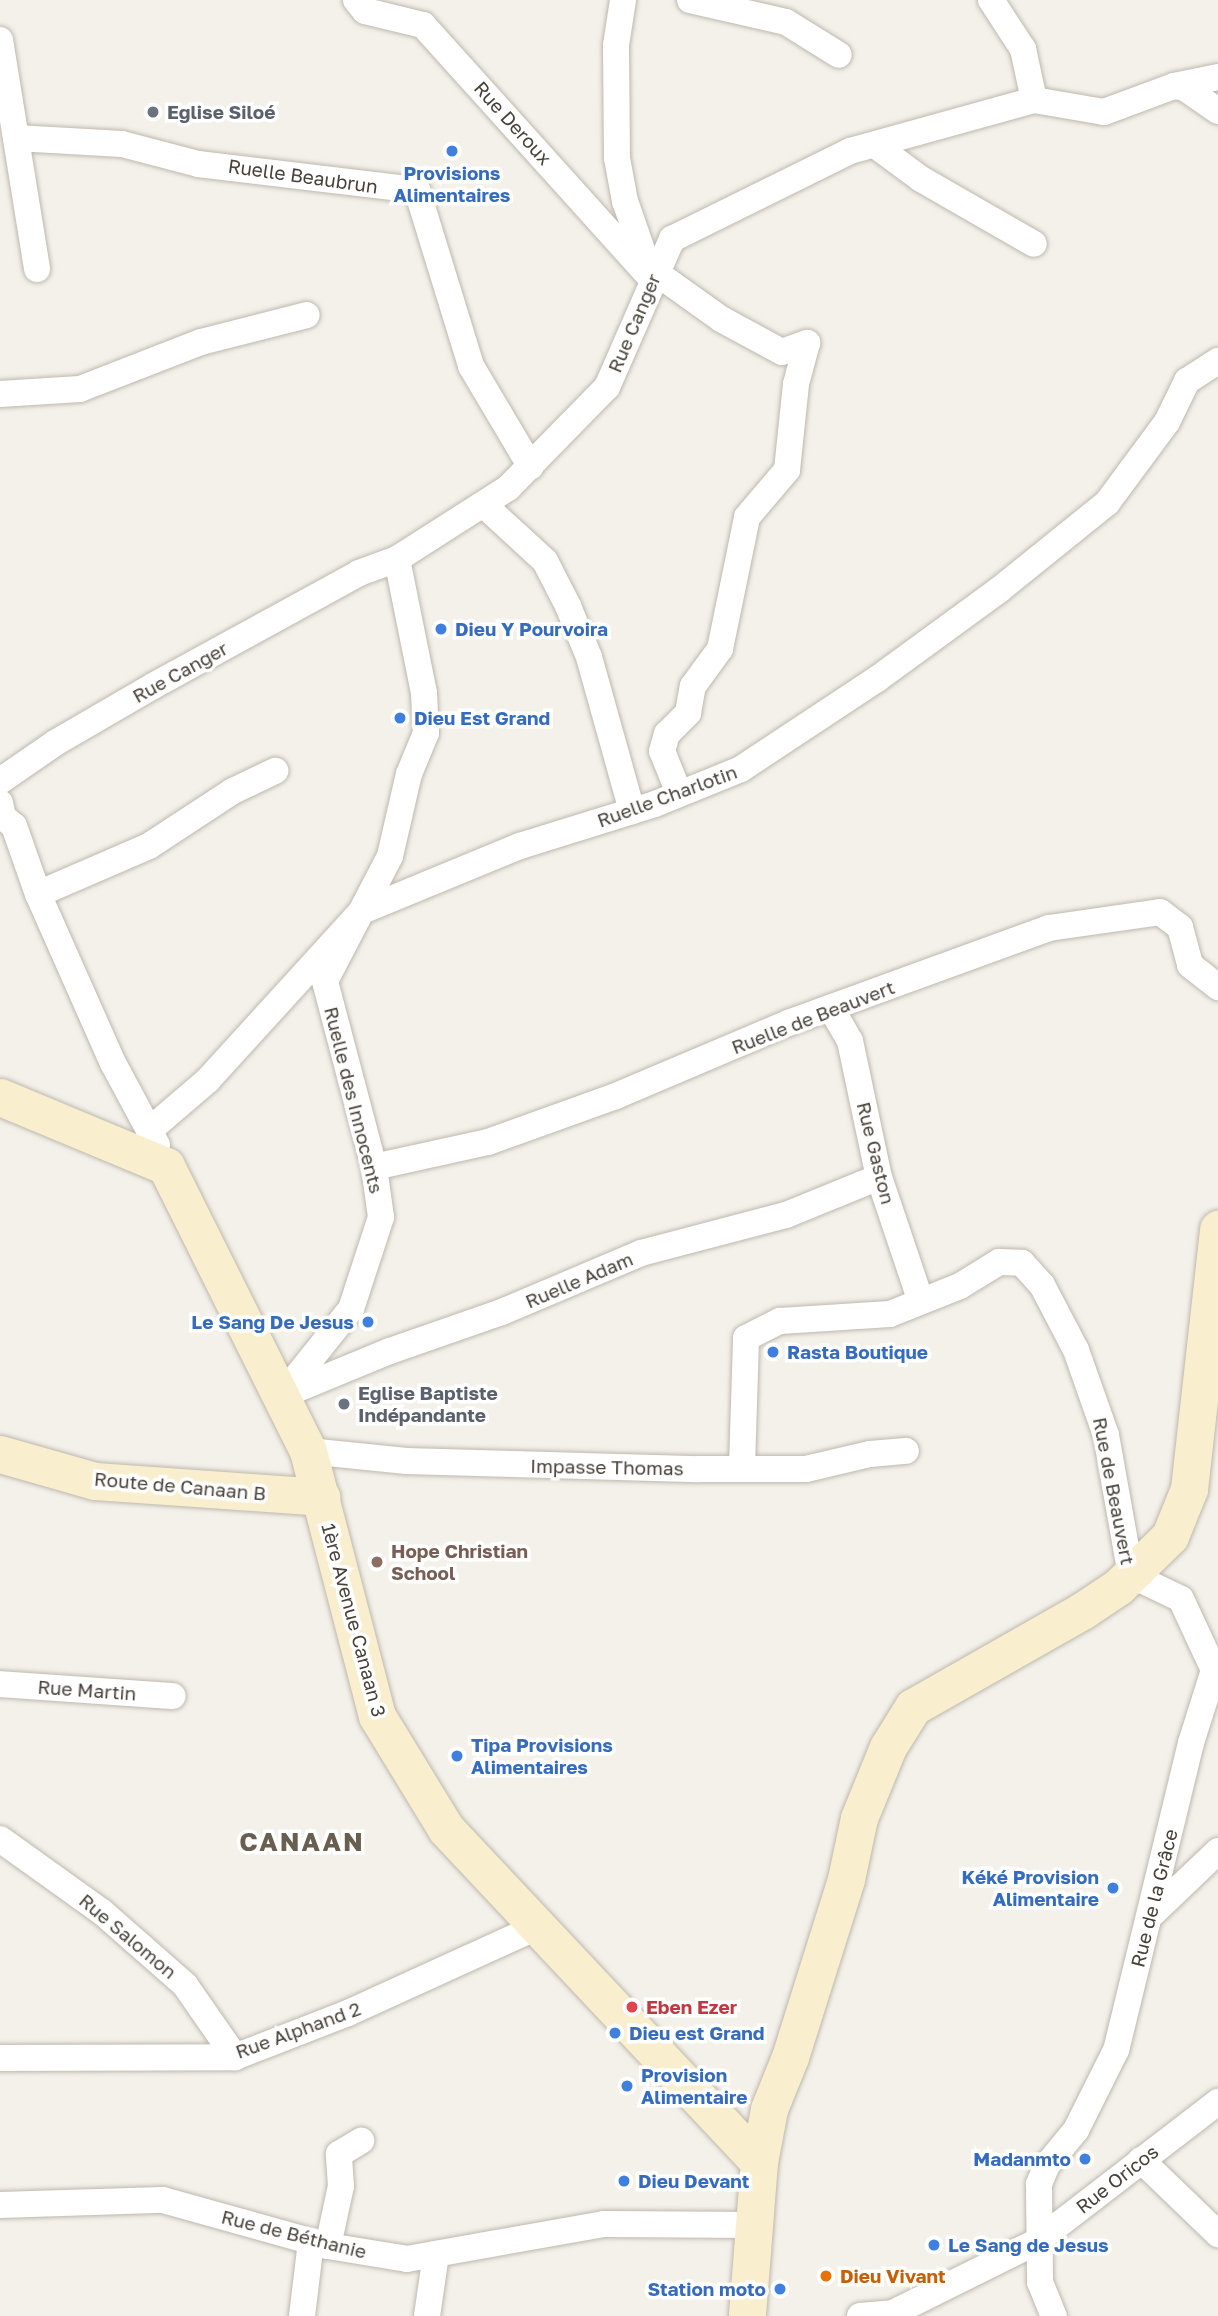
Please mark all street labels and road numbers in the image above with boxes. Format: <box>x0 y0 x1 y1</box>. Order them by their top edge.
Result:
street label: Rue Deroux <box>470 76 556 170</box>
street label: Ruelle Beaubrun <box>227 154 379 198</box>
street label: Rue Canger <box>603 270 665 376</box>
street label: Rue Canger <box>128 637 232 707</box>
street label: Ruelle Charlotin <box>594 760 740 832</box>
street label: Ruelle de Beauvert <box>728 975 898 1059</box>
street label: Ruelle des Innocents <box>320 1004 388 1196</box>
street label: Rue Gaston <box>852 1099 900 1207</box>
street label: Ruelle Adam <box>522 1247 636 1313</box>
street label: Rue de Beauvert <box>1089 1415 1139 1567</box>
street label: Impasse Thomas <box>530 1454 684 1480</box>
street label: Route de Canaan B <box>93 1467 267 1505</box>
street label: 1ère Avenue Canaan 3 <box>317 1521 391 1719</box>
street label: Rue Martin <box>37 1675 137 1705</box>
street label: Rue de la Grâce <box>1126 1827 1182 1969</box>
street label: Rue Salomon <box>75 1889 181 1983</box>
street label: Rue Alphand 2 <box>232 1997 364 2063</box>
street label: Rue Oricos <box>1071 2140 1163 2218</box>
street label: Rue de Béthanie <box>219 2205 369 2263</box>

